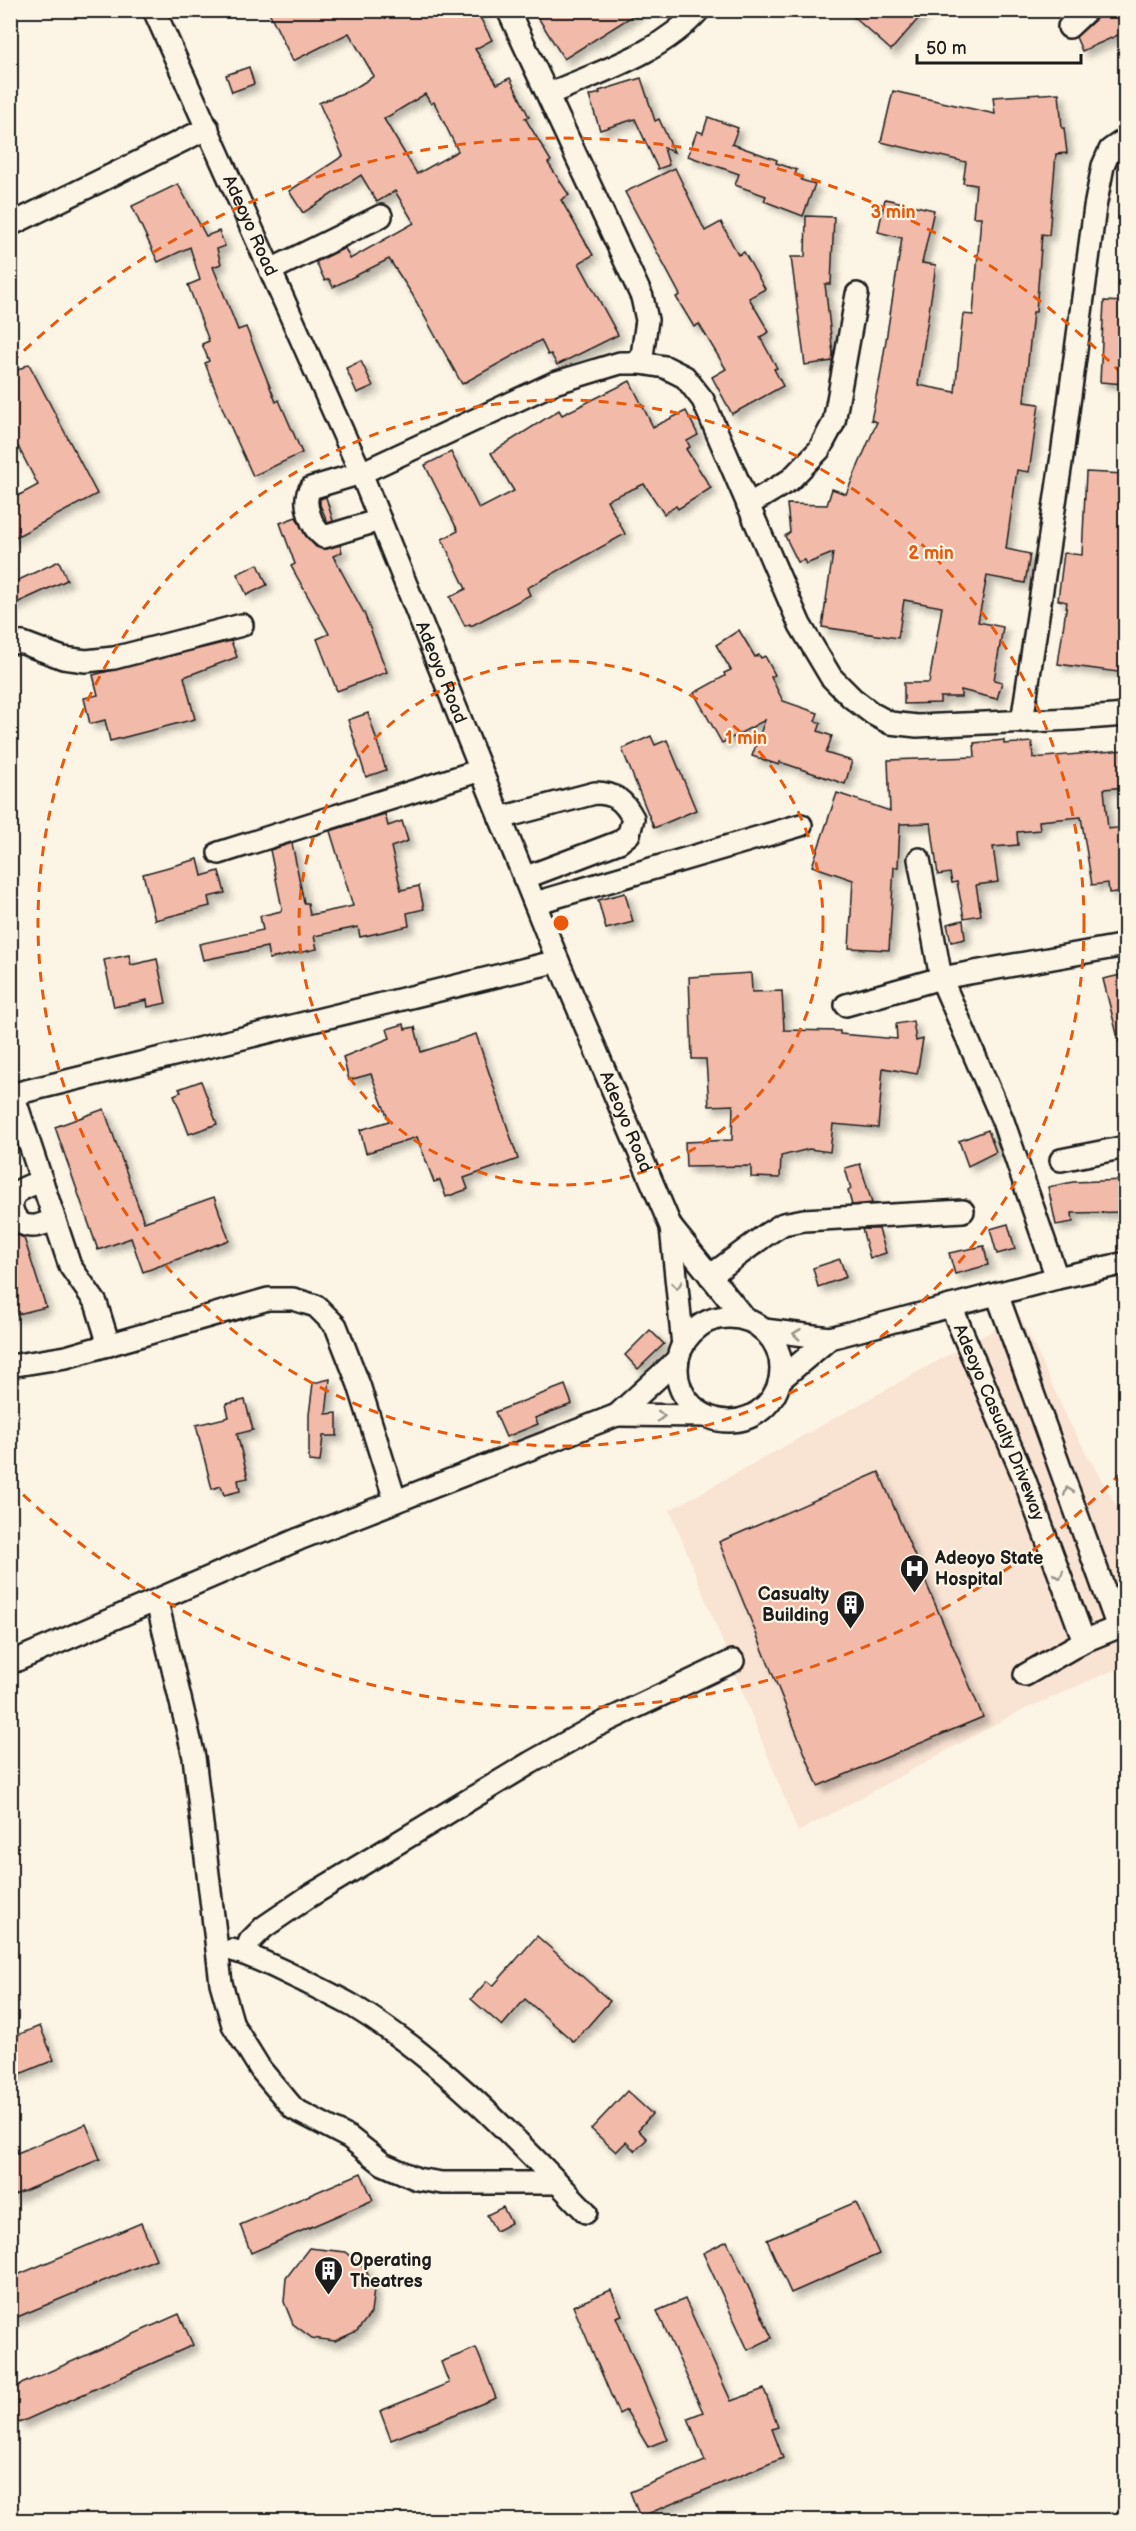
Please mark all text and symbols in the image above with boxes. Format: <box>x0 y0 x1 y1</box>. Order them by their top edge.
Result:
scale bar <box>917 27 1080 65</box>
text: 50 m <box>926 38 967 59</box>
street label: Adeoyo Road <box>219 172 282 279</box>
text: 3 min <box>870 202 916 223</box>
text: 2 min <box>908 543 954 564</box>
street label: Adeoyo Road <box>411 618 471 726</box>
text: 1 min <box>725 728 767 749</box>
centre of rings <box>551 913 571 933</box>
street label: Adeoyo Road <box>595 1068 657 1175</box>
one-way arrow <box>670 1281 683 1290</box>
street label: Adeoyo Casualty Driveway <box>949 1321 1050 1524</box>
one-way arrow <box>792 1328 802 1341</box>
one-way arrow <box>657 1410 666 1423</box>
one-way arrow <box>1063 1486 1076 1497</box>
place label: Adeoyo State Hospital <box>934 1548 1043 1590</box>
hospital icon: Adeoyo State Hospital <box>898 1552 930 1594</box>
one-way arrow <box>1052 1569 1065 1580</box>
place label: Casualty Building <box>758 1584 830 1626</box>
building icon: Casualty Building <box>834 1588 866 1630</box>
place label: Operating Theatres <box>350 2250 432 2292</box>
building icon: Operating Theatres <box>313 2254 345 2296</box>

